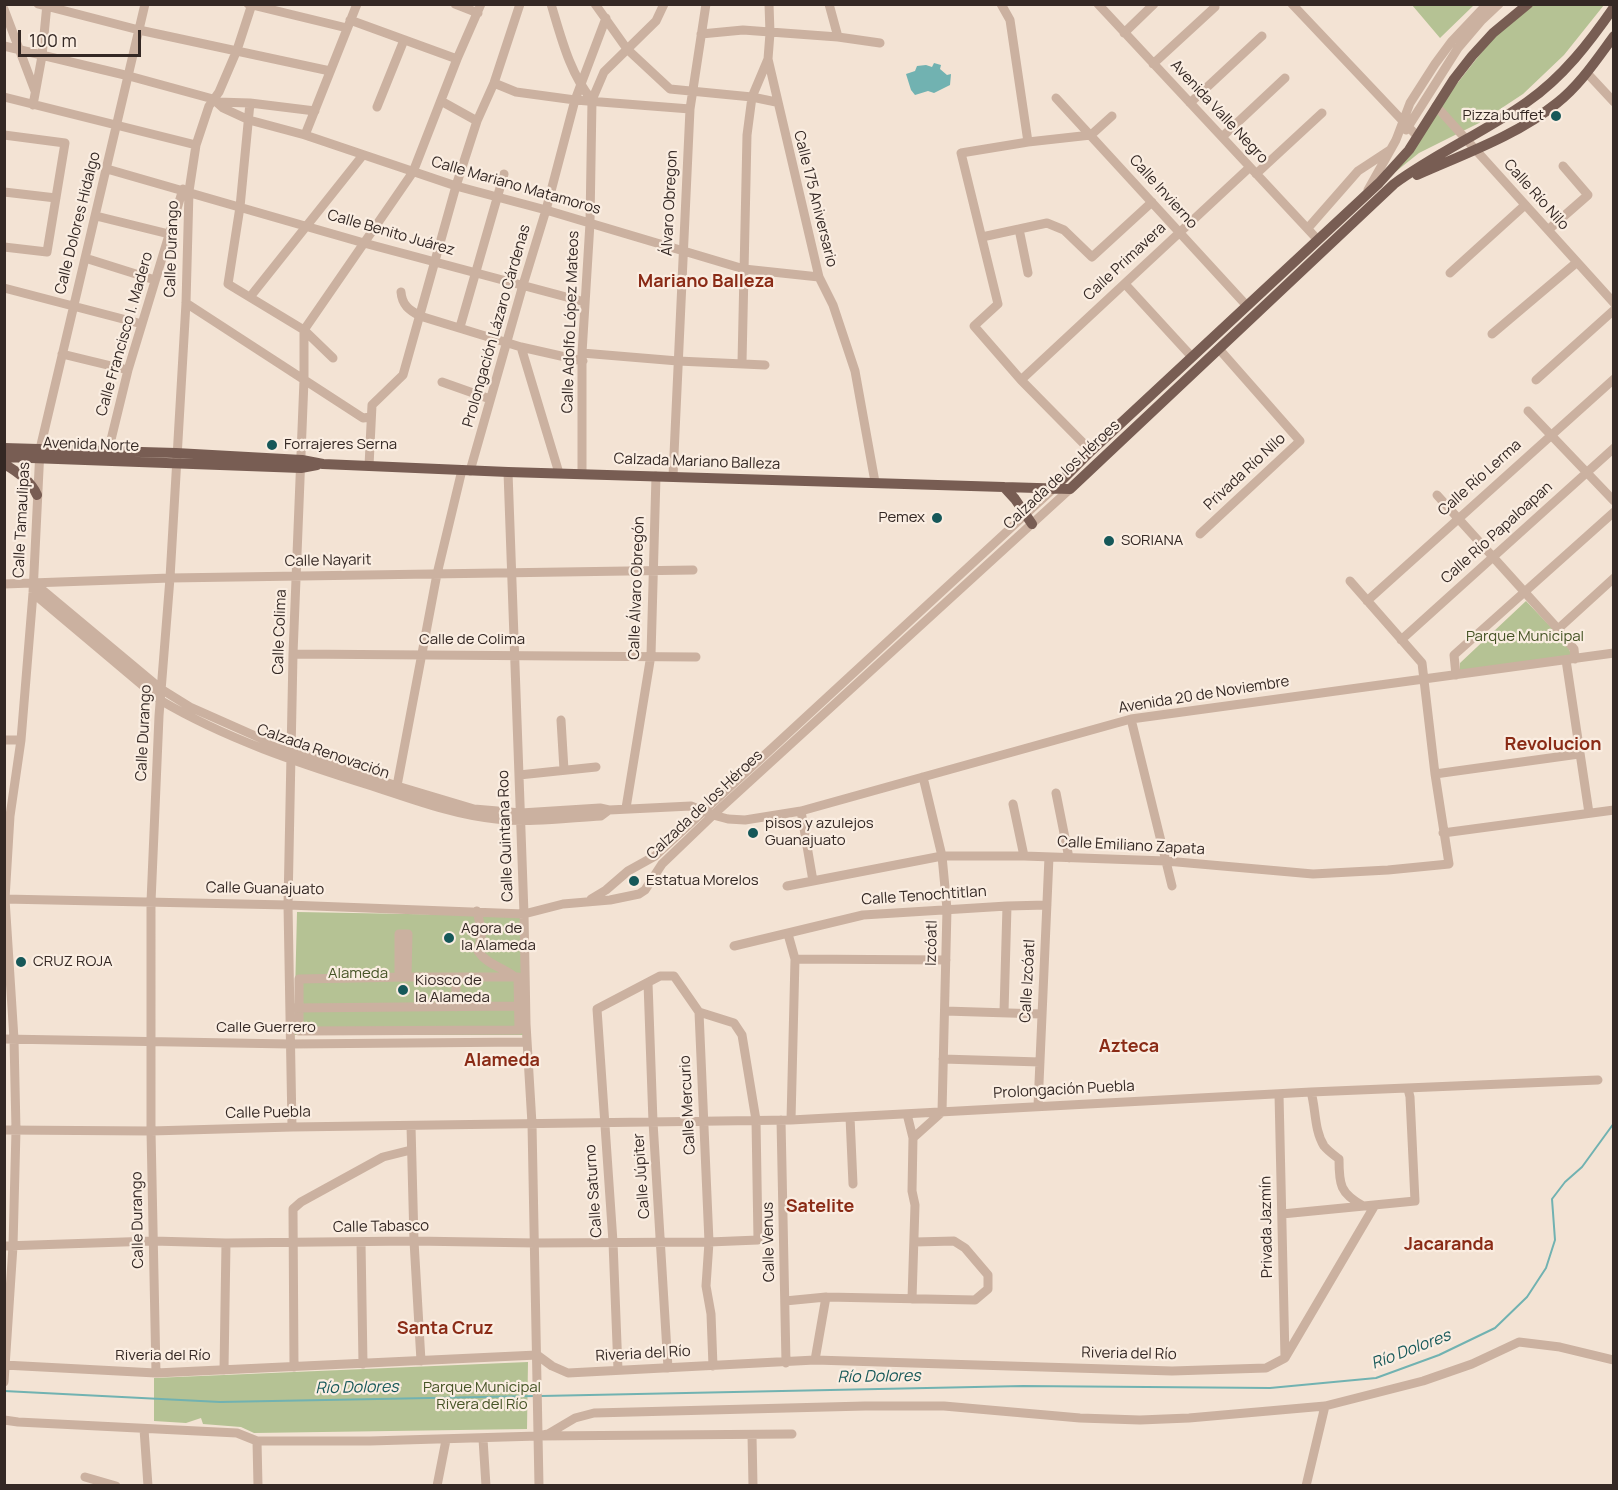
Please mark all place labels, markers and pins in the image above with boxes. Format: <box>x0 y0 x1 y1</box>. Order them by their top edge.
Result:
place label: Pizza buffet <box>1462 107 1544 125</box>
marker: Pizza buffet <box>1549 109 1563 123</box>
place label: Forrajeres Serna <box>284 436 397 454</box>
marker: Forrajeres Serna <box>265 438 279 452</box>
place label: Pemex <box>878 509 925 527</box>
marker: Pemex <box>930 511 944 525</box>
place label: SORIANA <box>1121 532 1183 550</box>
marker: SORIANA <box>1102 534 1116 548</box>
place label: pisos y azulejos Guanajuato <box>765 815 874 850</box>
marker: pisos y azulejos Guanajuato <box>746 826 760 840</box>
place label: Estatua Morelos <box>646 872 759 890</box>
marker: Estatua Morelos <box>627 874 641 888</box>
place label: Agora de la Alameda <box>461 920 536 955</box>
marker: Agora de la Alameda <box>442 931 456 945</box>
place label: CRUZ ROJA <box>33 953 112 971</box>
marker: CRUZ ROJA <box>14 955 28 969</box>
place label: Kiosco de la Alameda <box>415 972 490 1007</box>
marker: Kiosco de la Alameda <box>396 983 410 997</box>

